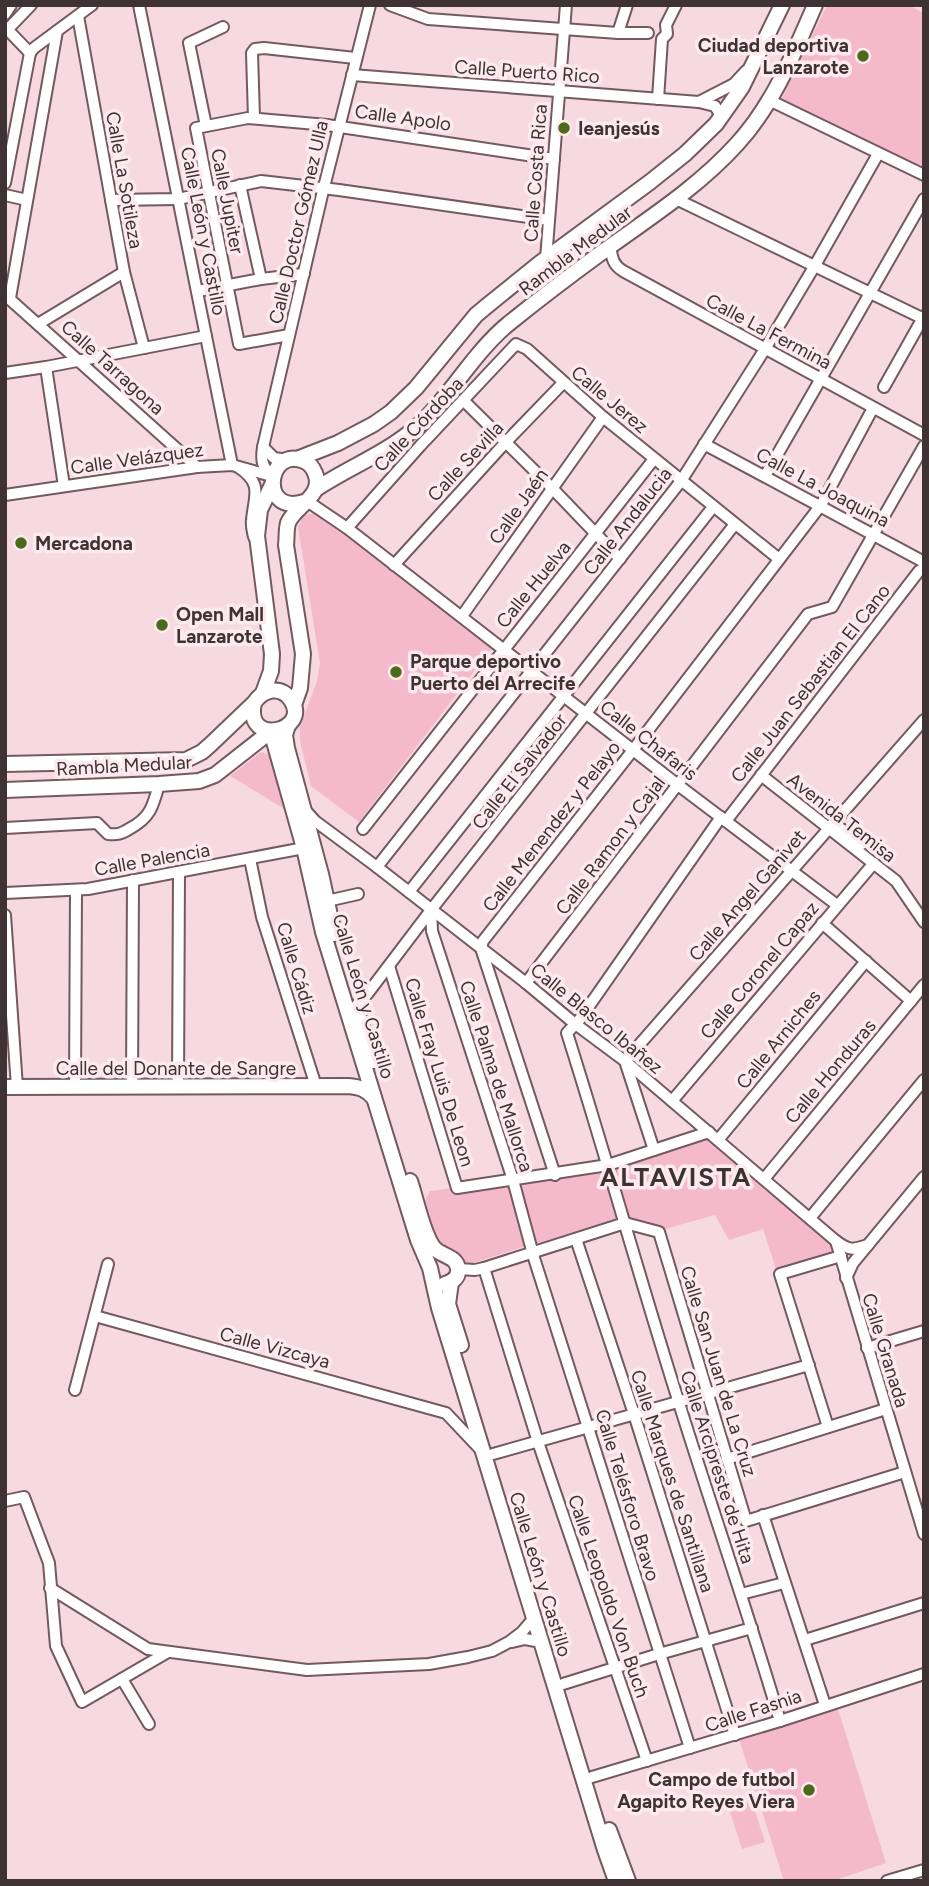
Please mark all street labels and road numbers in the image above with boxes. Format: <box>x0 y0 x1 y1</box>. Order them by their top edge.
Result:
street label: Calle Puerto Rico <box>454 55 600 88</box>
street label: Calle Apolo <box>353 99 453 136</box>
street label: Calle Costa Rica <box>519 103 552 243</box>
street label: Calle La Sotileza <box>101 110 148 250</box>
street label: Calle Doctor Gómez Ulla <box>264 118 333 326</box>
street label: Calle León y Castillo <box>176 145 231 317</box>
street label: Calle Jupiter <box>206 146 249 256</box>
street label: Rambla Medular <box>514 200 637 300</box>
street label: Calle La Fermina <box>702 289 836 374</box>
street label: Calle Tarragona <box>56 315 169 420</box>
street label: Calle Jerez <box>567 361 653 438</box>
street label: Calle Córdoba <box>369 372 468 476</box>
street label: Calle Sevilla <box>423 417 508 506</box>
street label: Calle Velázquez <box>69 438 205 479</box>
street label: Calle La Joaquina <box>752 443 893 532</box>
street label: Calle Andalucia <box>578 463 677 580</box>
street label: Calle Jaén <box>484 464 553 549</box>
street label: Calle Huelva <box>491 536 576 633</box>
street label: Calle Juan Sebastian El Cano <box>726 579 895 787</box>
street label: Calle Chafaris <box>595 695 702 786</box>
street label: Calle El Salvador <box>467 708 572 834</box>
street label: Calle Menendez y Pelayo <box>477 736 625 916</box>
street label: Rambla Medular <box>56 750 193 781</box>
street label: Avenida Temisa <box>783 768 901 867</box>
street label: Calle Ramon y Cajal <box>551 771 670 919</box>
street label: Calle Angel Ganivet <box>684 825 811 966</box>
street label: Calle Palencia <box>93 838 212 881</box>
street label: Calle Coronel Capaz <box>695 897 824 1044</box>
street label: Calle León y Castillo <box>327 911 400 1081</box>
street label: Calle Cádiz <box>272 919 321 1017</box>
street label: Calle Blasco Ibañez <box>526 958 667 1079</box>
street label: Calle Fray Luis De Leon <box>400 975 479 1169</box>
street label: Calle Palma de Mallorca <box>455 978 538 1175</box>
street label: Calle Arniches <box>731 985 826 1094</box>
street label: Calle Honduras <box>780 1014 881 1128</box>
street label: Calle del Donante de Sangre <box>56 1057 296 1080</box>
street label: Calle San Juan de La Cruz <box>675 1263 762 1479</box>
street label: Calle Granada <box>857 1290 914 1410</box>
street label: Calle Vizcaya <box>217 1322 332 1373</box>
street label: Calle Marques de Santillana <box>626 1367 719 1595</box>
street label: Calle Arcipreste de Hita <box>675 1368 760 1567</box>
street label: Calle Telésforo Bravo <box>590 1407 665 1584</box>
street label: Calle León y Castillo <box>504 1489 577 1659</box>
street label: Calle Leopoldo Von Buch <box>563 1492 654 1701</box>
street label: Calle Fasnia <box>702 1684 804 1737</box>

